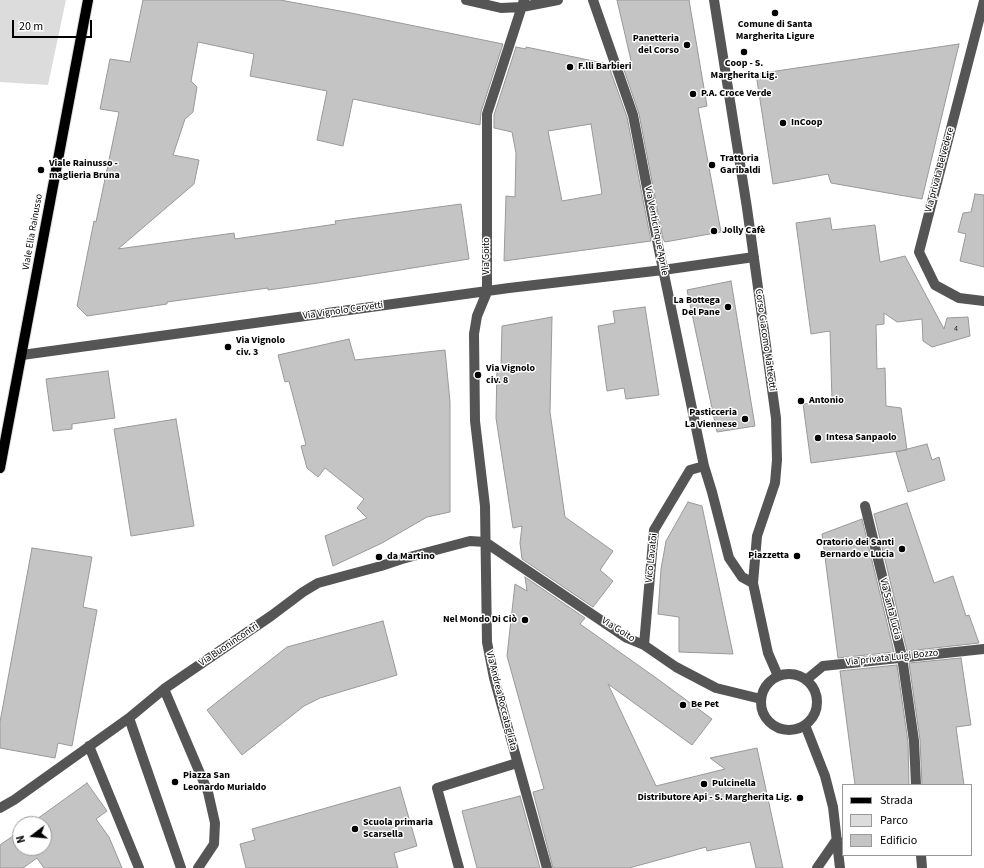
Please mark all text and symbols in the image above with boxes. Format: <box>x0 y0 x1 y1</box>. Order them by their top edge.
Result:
marker: Comune di Santa Margherita Ligure <box>770 8 780 18</box>
scale bar <box>14 12 94 38</box>
text: 20 m <box>19 18 43 35</box>
place label: Comune di Santa Margherita Ligure <box>736 19 814 42</box>
place label: Panetteria del Corso <box>633 33 679 56</box>
marker: Panetteria del Corso <box>682 40 692 50</box>
marker: Coop - S. Margherita Lig. <box>739 47 749 57</box>
place label: Coop - S. Margherita Lig. <box>711 58 777 82</box>
place label: F.lli Barbieri <box>578 61 632 73</box>
marker: F.lli Barbieri <box>565 62 575 72</box>
place label: P.A. Croce Verde <box>701 88 772 100</box>
marker: P.A. Croce Verde <box>688 89 698 99</box>
place label: InCoop <box>791 117 822 129</box>
marker: InCoop <box>778 118 788 128</box>
street label: Via privata Belvedere <box>923 126 957 214</box>
place label: Trattoria Garibaldi <box>720 153 761 176</box>
place label: Viale Rainusso - maglieria Bruna <box>49 158 120 182</box>
marker: Trattoria Garibaldi <box>707 160 717 170</box>
marker: Viale Rainusso - maglieria Bruna <box>36 165 46 175</box>
street label: Via Venticinque Aprile <box>641 185 671 277</box>
street label: Viale Elia Rainusso <box>20 193 46 271</box>
place label: Jolly Cafè <box>722 225 765 237</box>
marker: Jolly Cafè <box>709 226 719 236</box>
street label: Via Goito <box>481 237 493 275</box>
street label: Corso Giacomo Matteotti <box>752 288 778 392</box>
place label: La Bottega Del Pane <box>673 295 720 318</box>
street label: Via Vignolo Cervetti <box>302 299 384 323</box>
marker: La Bottega Del Pane <box>723 302 733 312</box>
house number: 4 <box>954 324 958 334</box>
place label: Via Vignolo civ. 3 <box>236 335 285 358</box>
marker: Via Vignolo civ. 3 <box>223 342 233 352</box>
place label: Via Vignolo civ. 8 <box>486 363 535 386</box>
marker: Via Vignolo civ. 8 <box>473 370 483 380</box>
place label: Antonio <box>809 395 844 407</box>
marker: Antonio <box>796 396 806 406</box>
place label: Pasticceria La Viennese <box>685 407 737 430</box>
marker: Pasticceria La Viennese <box>740 414 750 424</box>
place label: Intesa Sanpaolo <box>826 432 897 444</box>
marker: Intesa Sanpaolo <box>813 433 823 443</box>
street label: Vico Lavatoi <box>643 533 661 583</box>
place label: Oratorio dei Santi Bernardo e Lucia <box>816 537 894 560</box>
marker: Oratorio dei Santi Bernardo e Lucia <box>897 544 907 554</box>
place label: Piazzetta <box>748 550 789 562</box>
place label: da Martino <box>387 551 435 563</box>
marker: Piazzetta <box>792 551 802 561</box>
marker: da Martino <box>374 552 384 562</box>
street label: Via Santa Lucia <box>877 577 903 641</box>
place label: Nel Mondo Di Ciò <box>443 614 517 626</box>
marker: Nel Mondo Di Ciò <box>520 615 530 625</box>
street label: Via Goito <box>599 615 637 645</box>
street label: Via Buonincontri <box>197 621 261 669</box>
street label: Via privata Luigi Bozzo <box>845 647 939 669</box>
street label: Via Andrea Roccatagliata <box>483 650 519 752</box>
place label: Be Pet <box>691 699 719 711</box>
marker: Be Pet <box>678 700 688 710</box>
place label: Piazza San Leonardo Murialdo <box>183 770 266 794</box>
marker: Piazza San Leonardo Murialdo <box>170 777 180 787</box>
place label: Pulcinella <box>712 778 756 790</box>
marker: Pulcinella <box>699 779 709 789</box>
legend <box>842 784 972 856</box>
place label: Distributore Api - S. Margherita Lig. <box>637 792 792 804</box>
text: Strada <box>880 792 913 809</box>
marker: Distributore Api - S. Margherita Lig. <box>795 793 805 803</box>
text: Parco <box>880 812 908 829</box>
north arrow <box>12 816 52 856</box>
place label: Scuola primaria Scarsella <box>363 817 433 840</box>
marker: Scuola primaria Scarsella <box>350 824 360 834</box>
text: Edificio <box>880 832 917 849</box>
text: N <box>13 834 29 845</box>

